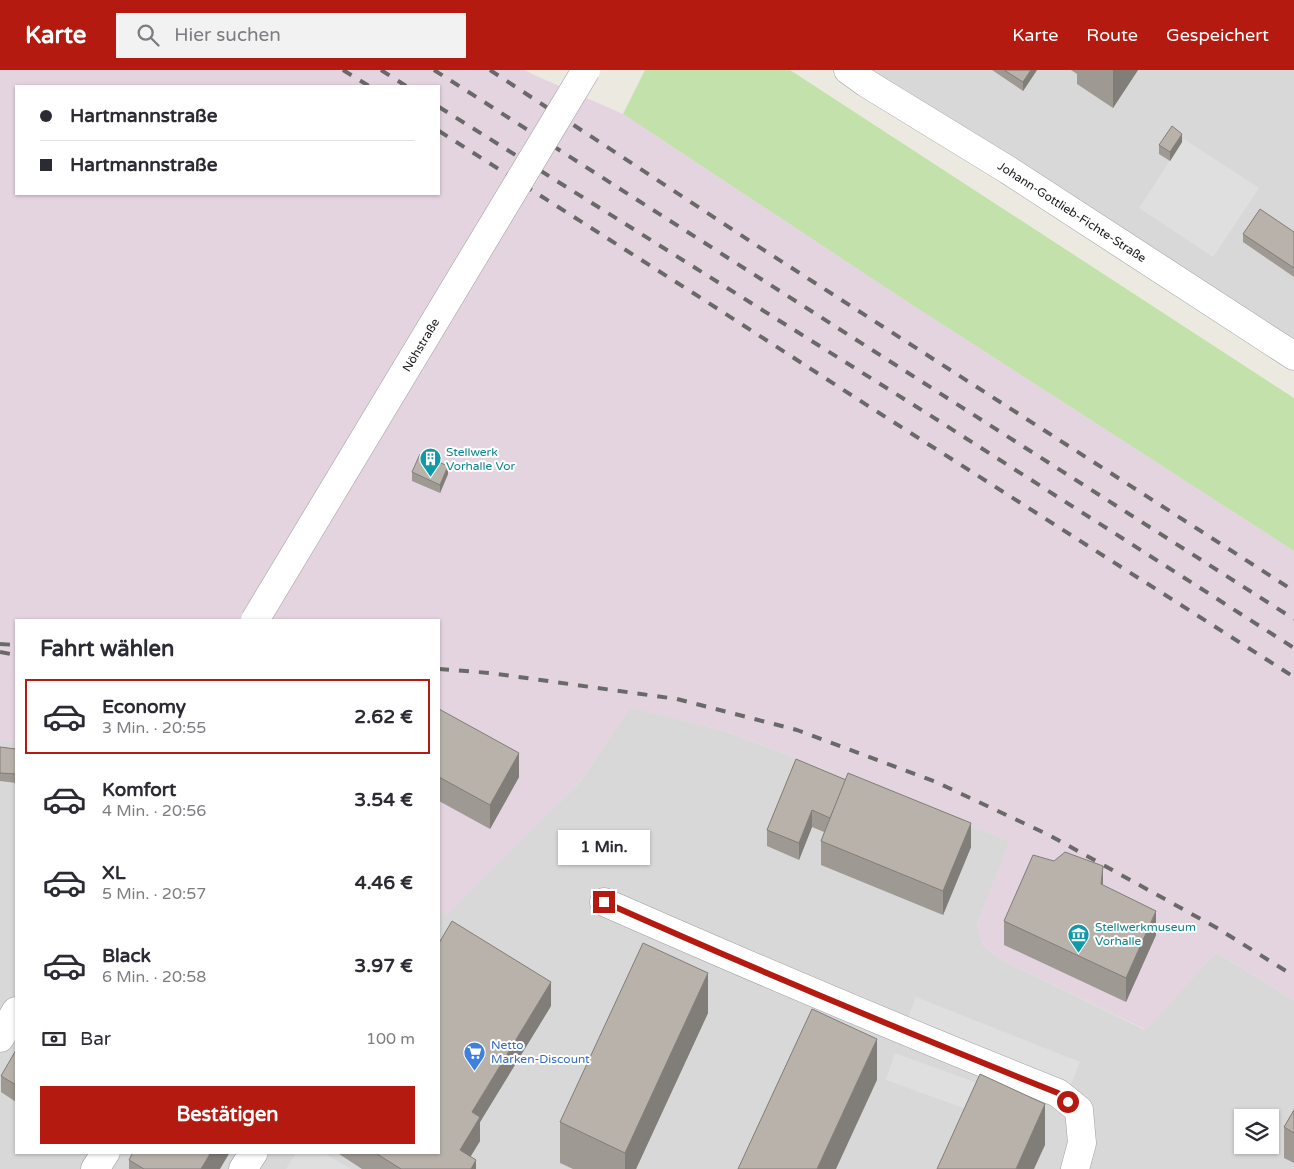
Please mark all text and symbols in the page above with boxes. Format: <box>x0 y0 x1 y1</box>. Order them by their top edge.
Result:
search box <box>116 13 466 58</box>
text: Karte <box>25 21 86 50</box>
icon: search <box>134 21 162 49</box>
text: Hier suchen <box>174 24 281 46</box>
text: Karte <box>1012 24 1058 46</box>
text: Route <box>1086 24 1138 46</box>
text: Gespeichert <box>1166 24 1269 46</box>
text: Hartmannstraße <box>70 105 217 127</box>
text: Hartmannstraße <box>70 154 217 176</box>
street label: Johann-Gottlieb-Fichte-Straße <box>995 159 1149 265</box>
street label: Nöhstraße <box>400 316 443 374</box>
place label: Stellwerk Vorhalle Vor <box>446 445 515 473</box>
building icon: Stellwerk Vorhalle Vor <box>418 447 442 478</box>
text: Fahrt wählen <box>40 636 174 662</box>
icon: car <box>42 694 87 739</box>
text: Economy <box>102 696 186 718</box>
text: 2.62 € <box>354 706 413 728</box>
text: 3 Min. · 20:55 <box>102 718 206 738</box>
icon: car <box>42 777 87 822</box>
text: Komfort <box>102 779 176 801</box>
text: 3.54 € <box>354 789 413 811</box>
text: 4 Min. · 20:56 <box>102 801 206 821</box>
callout: 1 Min. <box>558 830 650 864</box>
text: 1 Min. <box>580 837 628 857</box>
icon: car <box>42 860 87 905</box>
text: XL <box>102 862 126 884</box>
text: 4.46 € <box>355 872 413 894</box>
text: 5 Min. · 20:57 <box>102 884 206 904</box>
route end <box>593 891 615 913</box>
place label: Stellwerkmuseum Vorhalle <box>1095 920 1196 948</box>
museum icon: Stellwerkmuseum Vorhalle <box>1067 922 1091 953</box>
icon: car <box>42 943 87 988</box>
text: Black <box>102 945 151 967</box>
text: 3.97 € <box>354 955 413 977</box>
text: 6 Min. · 20:58 <box>102 967 206 987</box>
icon: cash <box>40 1025 68 1053</box>
text: Bar <box>80 1028 111 1050</box>
text: 100 m <box>366 1029 415 1049</box>
place label: Netto Marken-Discount <box>491 1038 590 1066</box>
supermarket icon: Netto Marken-Discount <box>463 1040 487 1071</box>
button: Bestätigen <box>40 1086 415 1144</box>
route start <box>1057 1091 1079 1113</box>
map controls <box>1234 1109 1279 1154</box>
button: layers <box>1234 1109 1279 1154</box>

